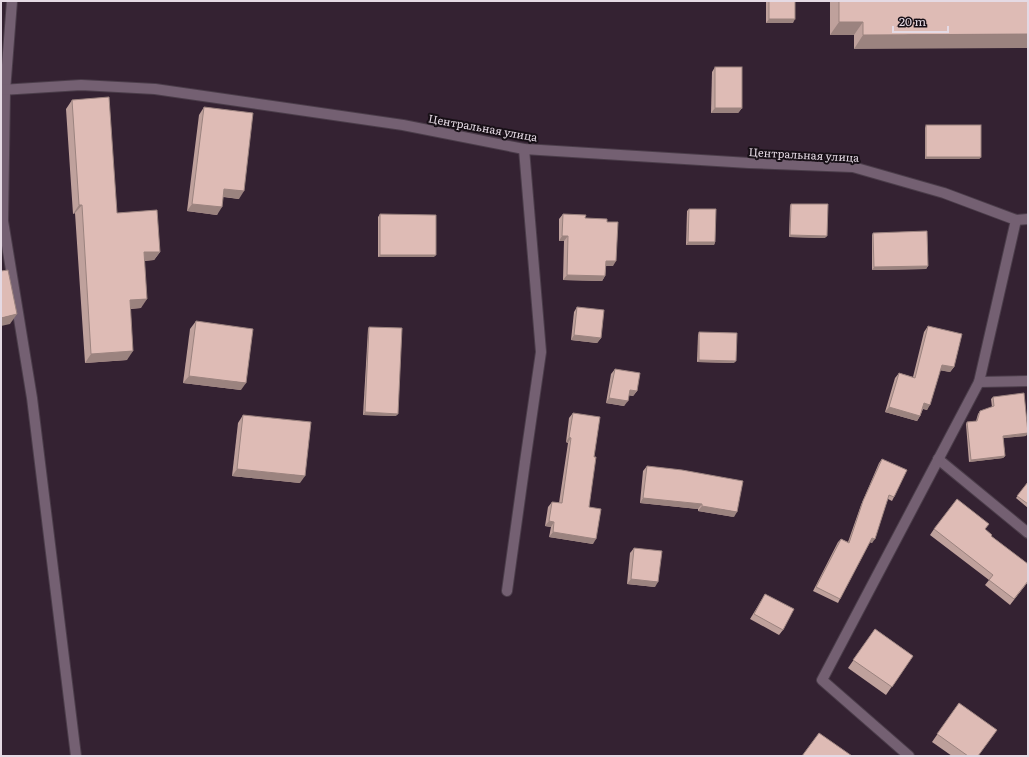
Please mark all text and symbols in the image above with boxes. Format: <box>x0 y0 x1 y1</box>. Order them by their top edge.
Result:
scale bar <box>893 8 948 34</box>
text: 20 m <box>899 12 926 30</box>
street label: Центральная улица <box>427 110 539 145</box>
street label: Центральная улица <box>748 143 860 165</box>

